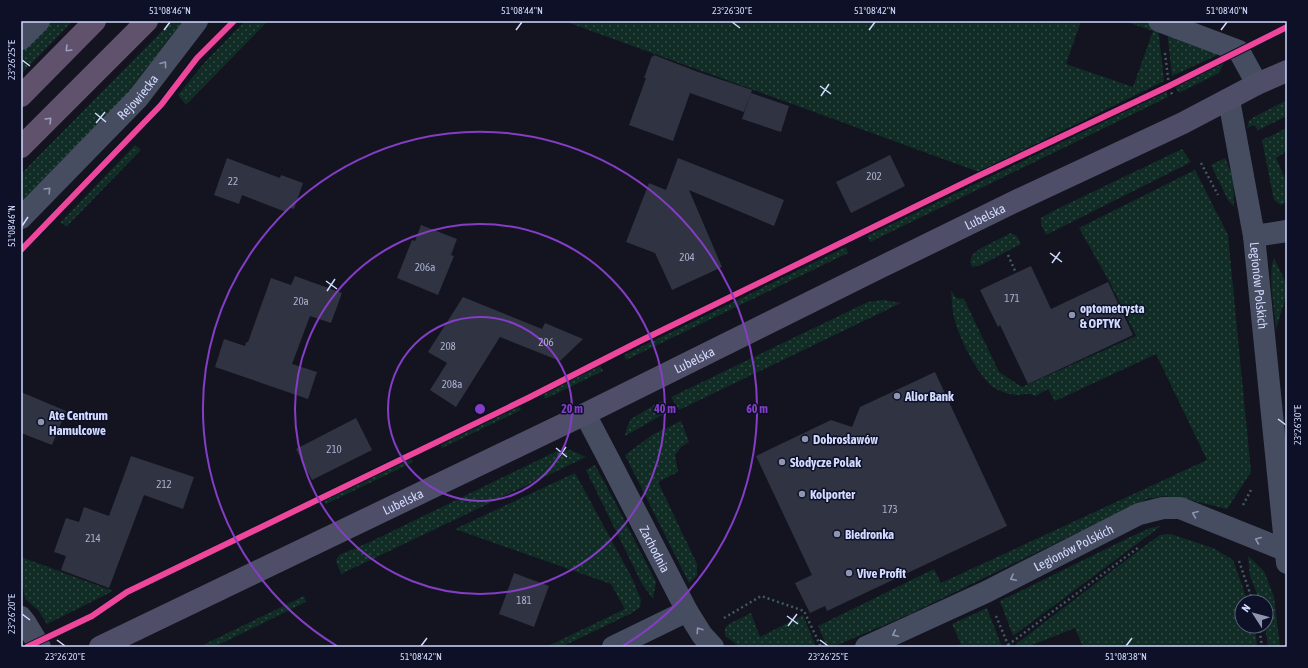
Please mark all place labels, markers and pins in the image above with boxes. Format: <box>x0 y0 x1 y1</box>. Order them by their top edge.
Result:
place label: optometrysta & OPTYK <box>1080 301 1145 331</box>
marker: optometrysta & OPTYK <box>1067 310 1077 320</box>
place label: Alior Bank <box>904 389 954 404</box>
marker: Alior Bank <box>892 391 902 401</box>
centre of rings <box>473 402 487 416</box>
place label: Ate Centrum Hamulcowe <box>48 408 108 438</box>
marker: Ate Centrum Hamulcowe <box>36 417 46 427</box>
place label: Dobrosławów <box>813 432 878 447</box>
marker: Dobrosławów <box>800 434 810 444</box>
place label: Słodycze Polak <box>790 455 861 470</box>
marker: Słodycze Polak <box>777 457 787 467</box>
place label: Kolporter <box>810 487 856 502</box>
marker: Kolporter <box>797 489 807 499</box>
place label: Biedronka <box>845 527 894 542</box>
marker: Biedronka <box>832 529 842 539</box>
place label: Vive Profit <box>856 566 906 581</box>
marker: Vive Profit <box>844 568 854 578</box>

